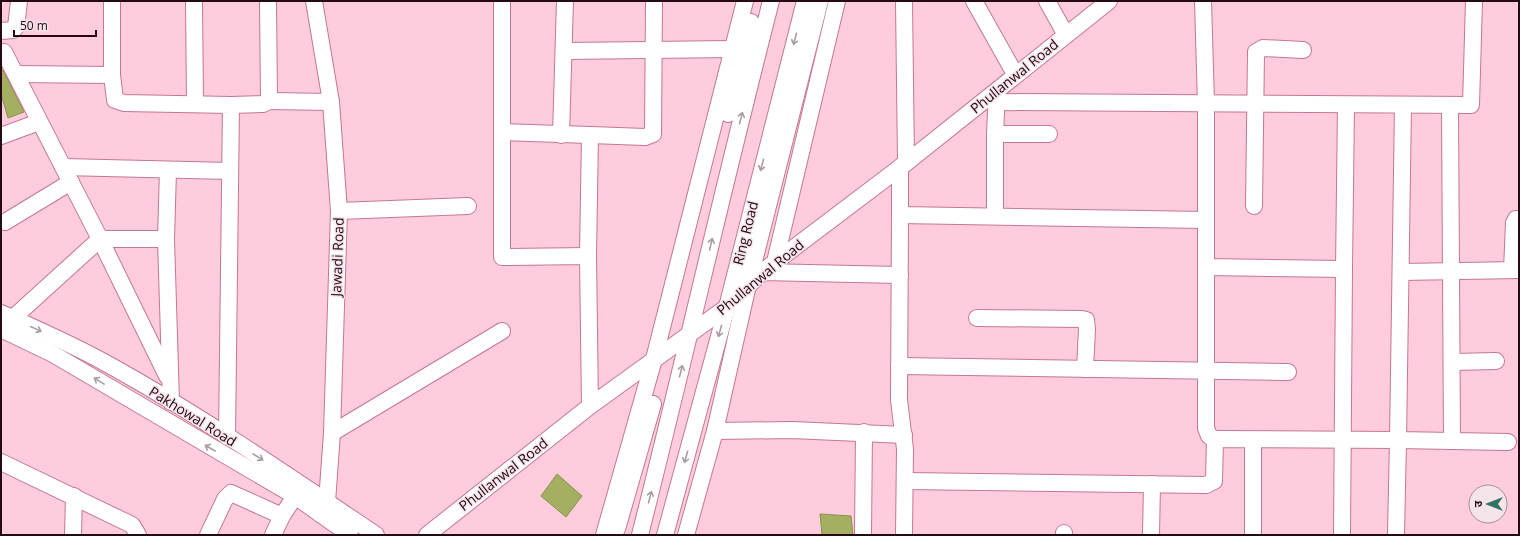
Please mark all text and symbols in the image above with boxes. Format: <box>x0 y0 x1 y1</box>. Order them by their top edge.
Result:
scale bar <box>14 12 96 38</box>
text: 50 m <box>20 17 48 34</box>
one-way arrow <box>791 32 798 45</box>
street label: Phullanwal Road <box>966 35 1062 117</box>
one-way arrow <box>738 112 745 125</box>
one-way arrow <box>758 158 766 171</box>
street label: Ring Road <box>728 199 762 267</box>
street label: Jawadi Road <box>326 217 348 299</box>
street label: Phullanwal Road <box>712 235 808 319</box>
one-way arrow <box>707 238 715 251</box>
one-way arrow <box>716 325 723 338</box>
one-way arrow <box>30 326 42 333</box>
one-way arrow <box>678 365 685 378</box>
one-way arrow <box>93 377 105 385</box>
street label: Pakhowal Road <box>146 382 240 450</box>
street label: Phullanwal Road <box>455 433 551 515</box>
one-way arrow <box>204 443 216 451</box>
one-way arrow <box>682 450 689 463</box>
one-way arrow <box>252 453 264 461</box>
north arrow <box>1468 484 1508 524</box>
one-way arrow <box>646 491 654 504</box>
text: उ <box>1470 500 1485 507</box>

